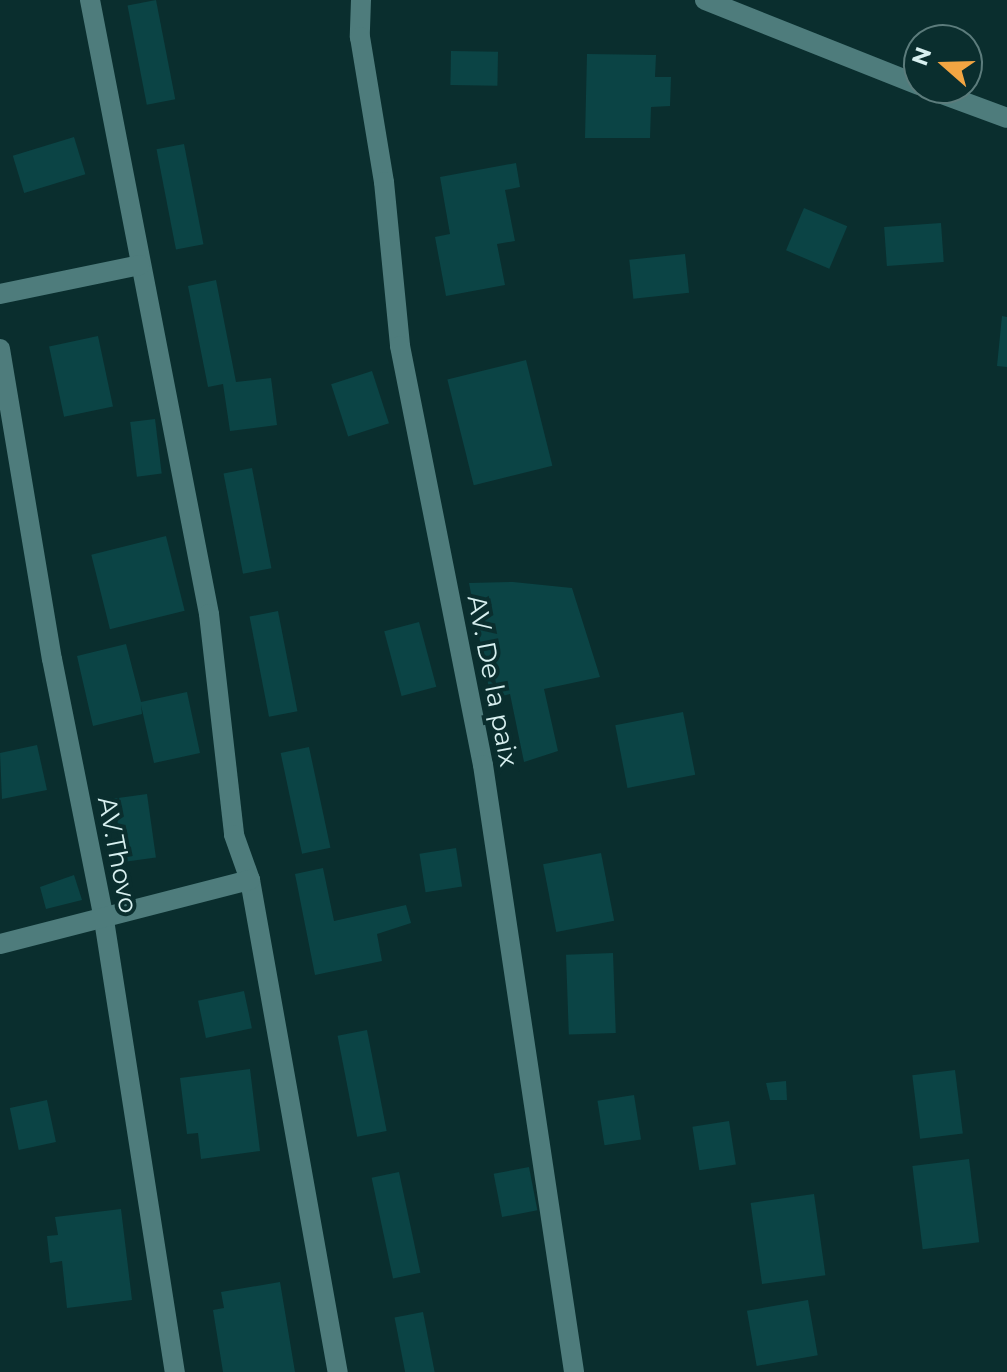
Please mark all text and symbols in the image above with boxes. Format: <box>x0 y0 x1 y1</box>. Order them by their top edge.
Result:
north arrow <box>903 24 983 104</box>
text: N <box>906 43 938 69</box>
street label: AV. De la paix <box>460 593 524 769</box>
street label: AV.Thovo <box>90 794 144 916</box>

